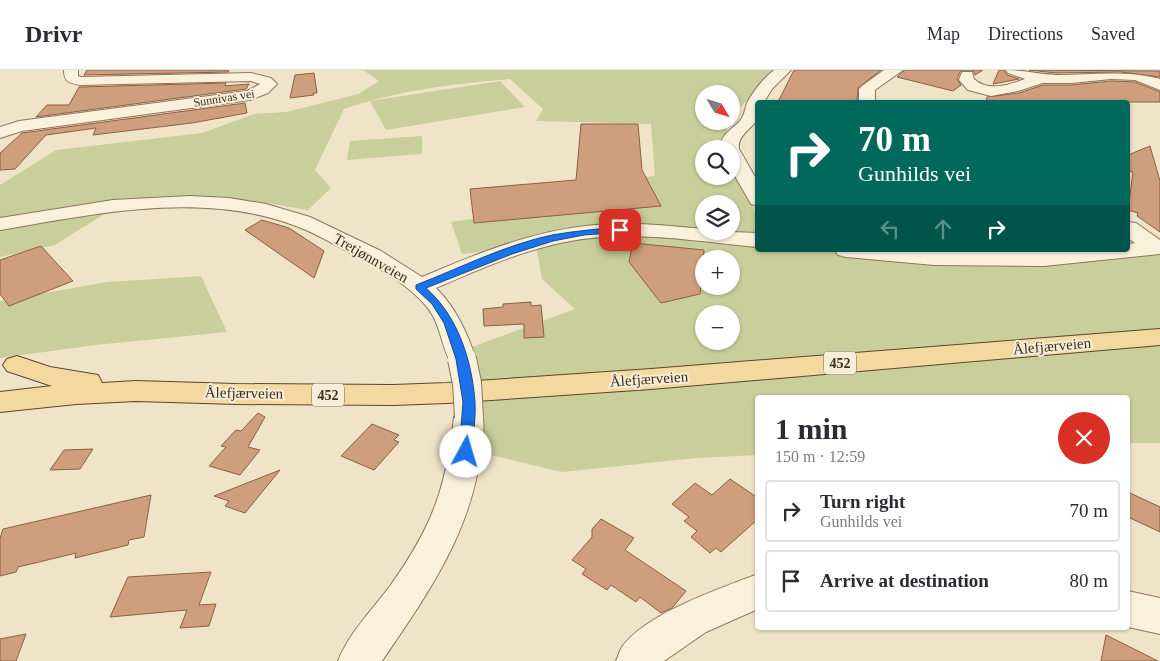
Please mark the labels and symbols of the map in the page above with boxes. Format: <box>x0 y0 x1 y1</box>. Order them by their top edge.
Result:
north arrow <box>695 85 740 130</box>
street label: Sunnivas vei <box>192 86 256 110</box>
pin <box>599 209 641 251</box>
street label: Tretjønnveien <box>331 230 412 286</box>
street label: Ålefjærveien <box>1012 335 1092 357</box>
road number: 452 <box>824 352 856 374</box>
street label: Ålefjærveien <box>609 368 689 390</box>
street label: Ålefjærveien <box>205 384 284 402</box>
road number: 452 <box>312 384 344 406</box>
position arrow <box>439 425 491 477</box>

